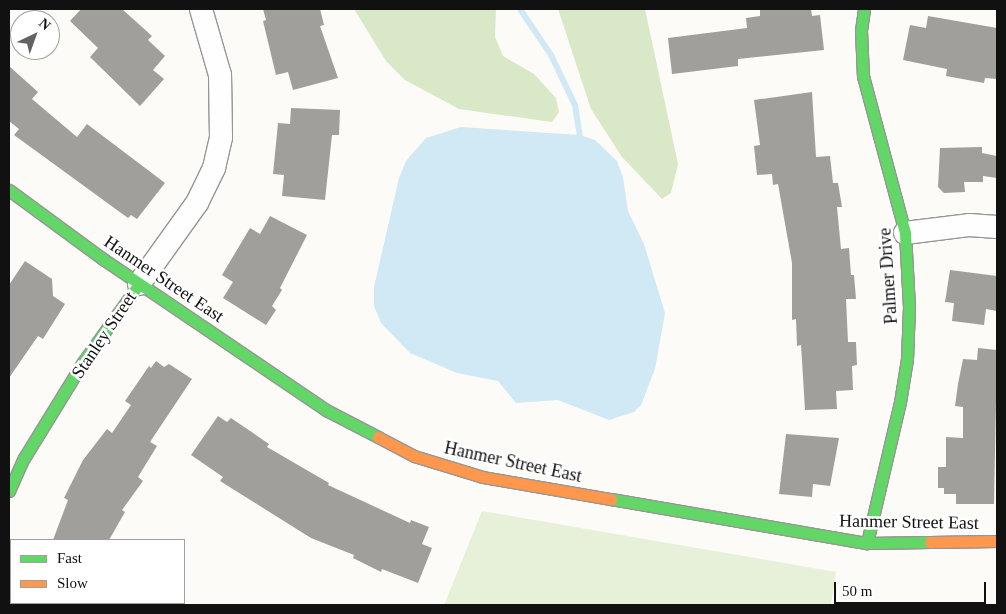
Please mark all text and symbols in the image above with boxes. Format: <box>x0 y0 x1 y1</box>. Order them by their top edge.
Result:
north arrow <box>10 10 60 60</box>
text: N <box>36 15 53 33</box>
street label: Palmer Drive <box>874 227 902 325</box>
street label: Hanmer Street East <box>100 231 228 327</box>
street label: Stanley Street <box>67 287 141 383</box>
street label: Hanmer Street East <box>442 437 584 487</box>
street label: Hanmer Street East <box>839 510 979 534</box>
legend <box>10 539 185 604</box>
text: Fast <box>57 550 82 566</box>
scale bar <box>836 572 988 604</box>
text: Slow <box>57 575 88 591</box>
text: 50 m <box>842 583 872 599</box>

